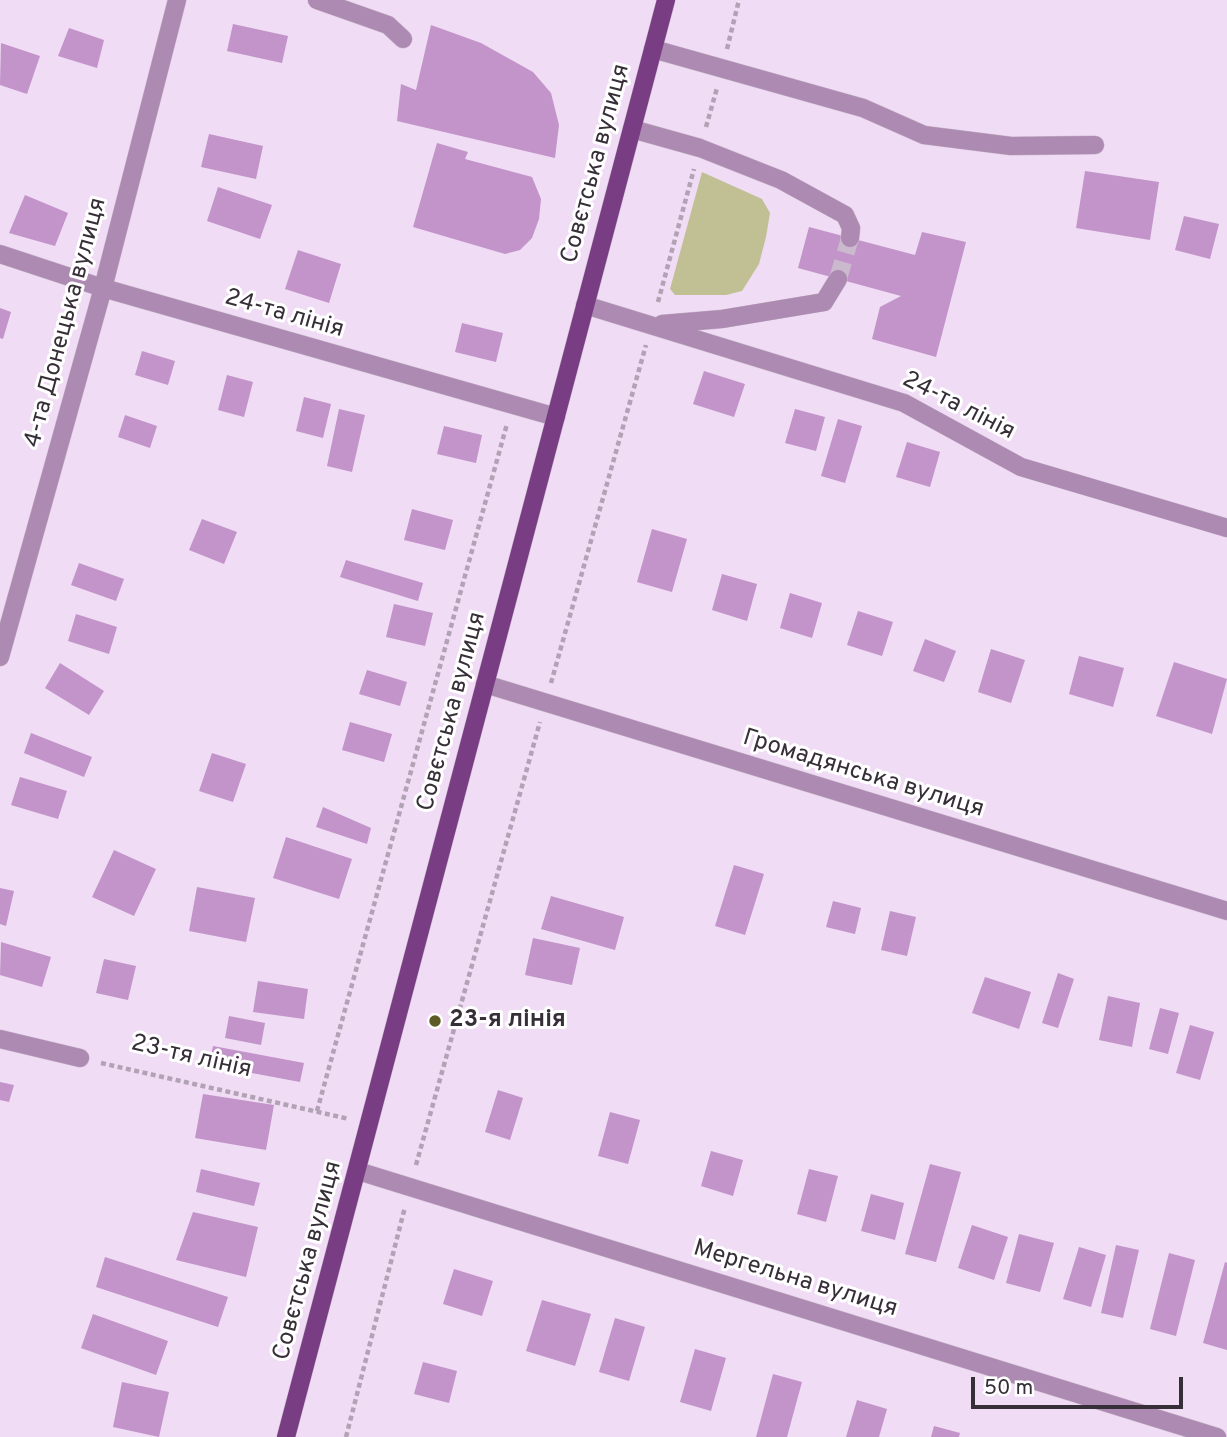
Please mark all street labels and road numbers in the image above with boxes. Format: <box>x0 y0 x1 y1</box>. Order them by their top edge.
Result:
street label: Совєтська вулиця <box>557 61 637 267</box>
street label: 4-та Донецька вулиця <box>20 195 114 451</box>
street label: 24-та лінія <box>221 284 347 346</box>
street label: 24-та лінія <box>897 366 1019 448</box>
street label: Совєтська вулиця <box>413 609 493 815</box>
street label: Громадянська вулиця <box>739 725 987 825</box>
street label: 23-тя лінія <box>128 1030 254 1086</box>
street label: Совєтська вулиця <box>269 1158 349 1364</box>
street label: Мергельна вулиця <box>689 1235 901 1325</box>

